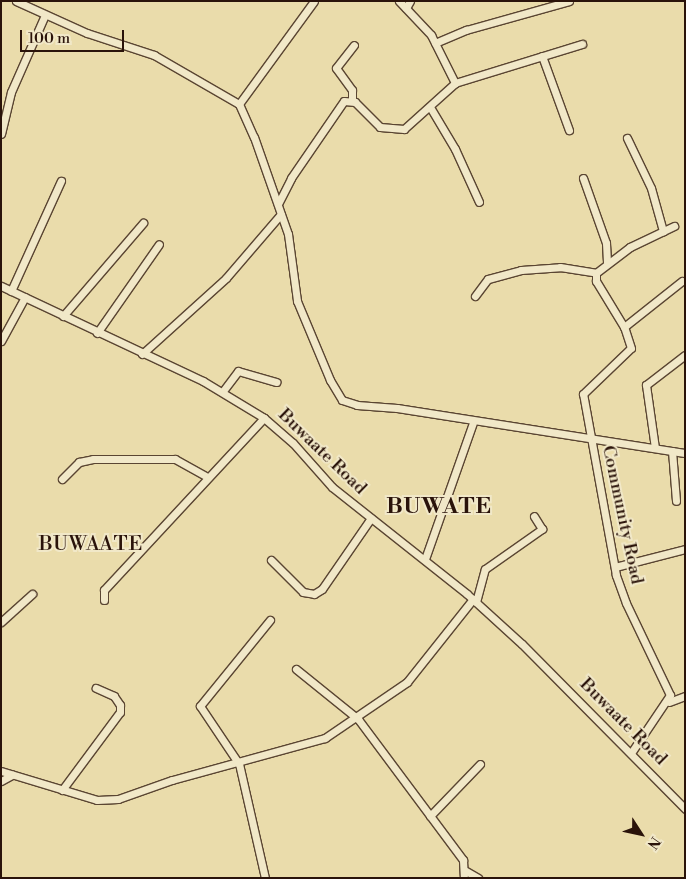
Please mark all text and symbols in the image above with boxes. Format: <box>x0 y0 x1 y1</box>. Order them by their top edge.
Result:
scale bar <box>22 20 126 52</box>
text: 100 m <box>28 29 70 48</box>
street label: Buwaate Road <box>273 405 371 499</box>
street label: Community Road <box>597 444 647 586</box>
district label: BUWATE <box>386 494 492 520</box>
district label: BUWAATE <box>38 532 144 556</box>
street label: Buwaate Road <box>575 674 671 770</box>
north arrow <box>616 809 666 859</box>
text: N <box>643 833 664 852</box>

